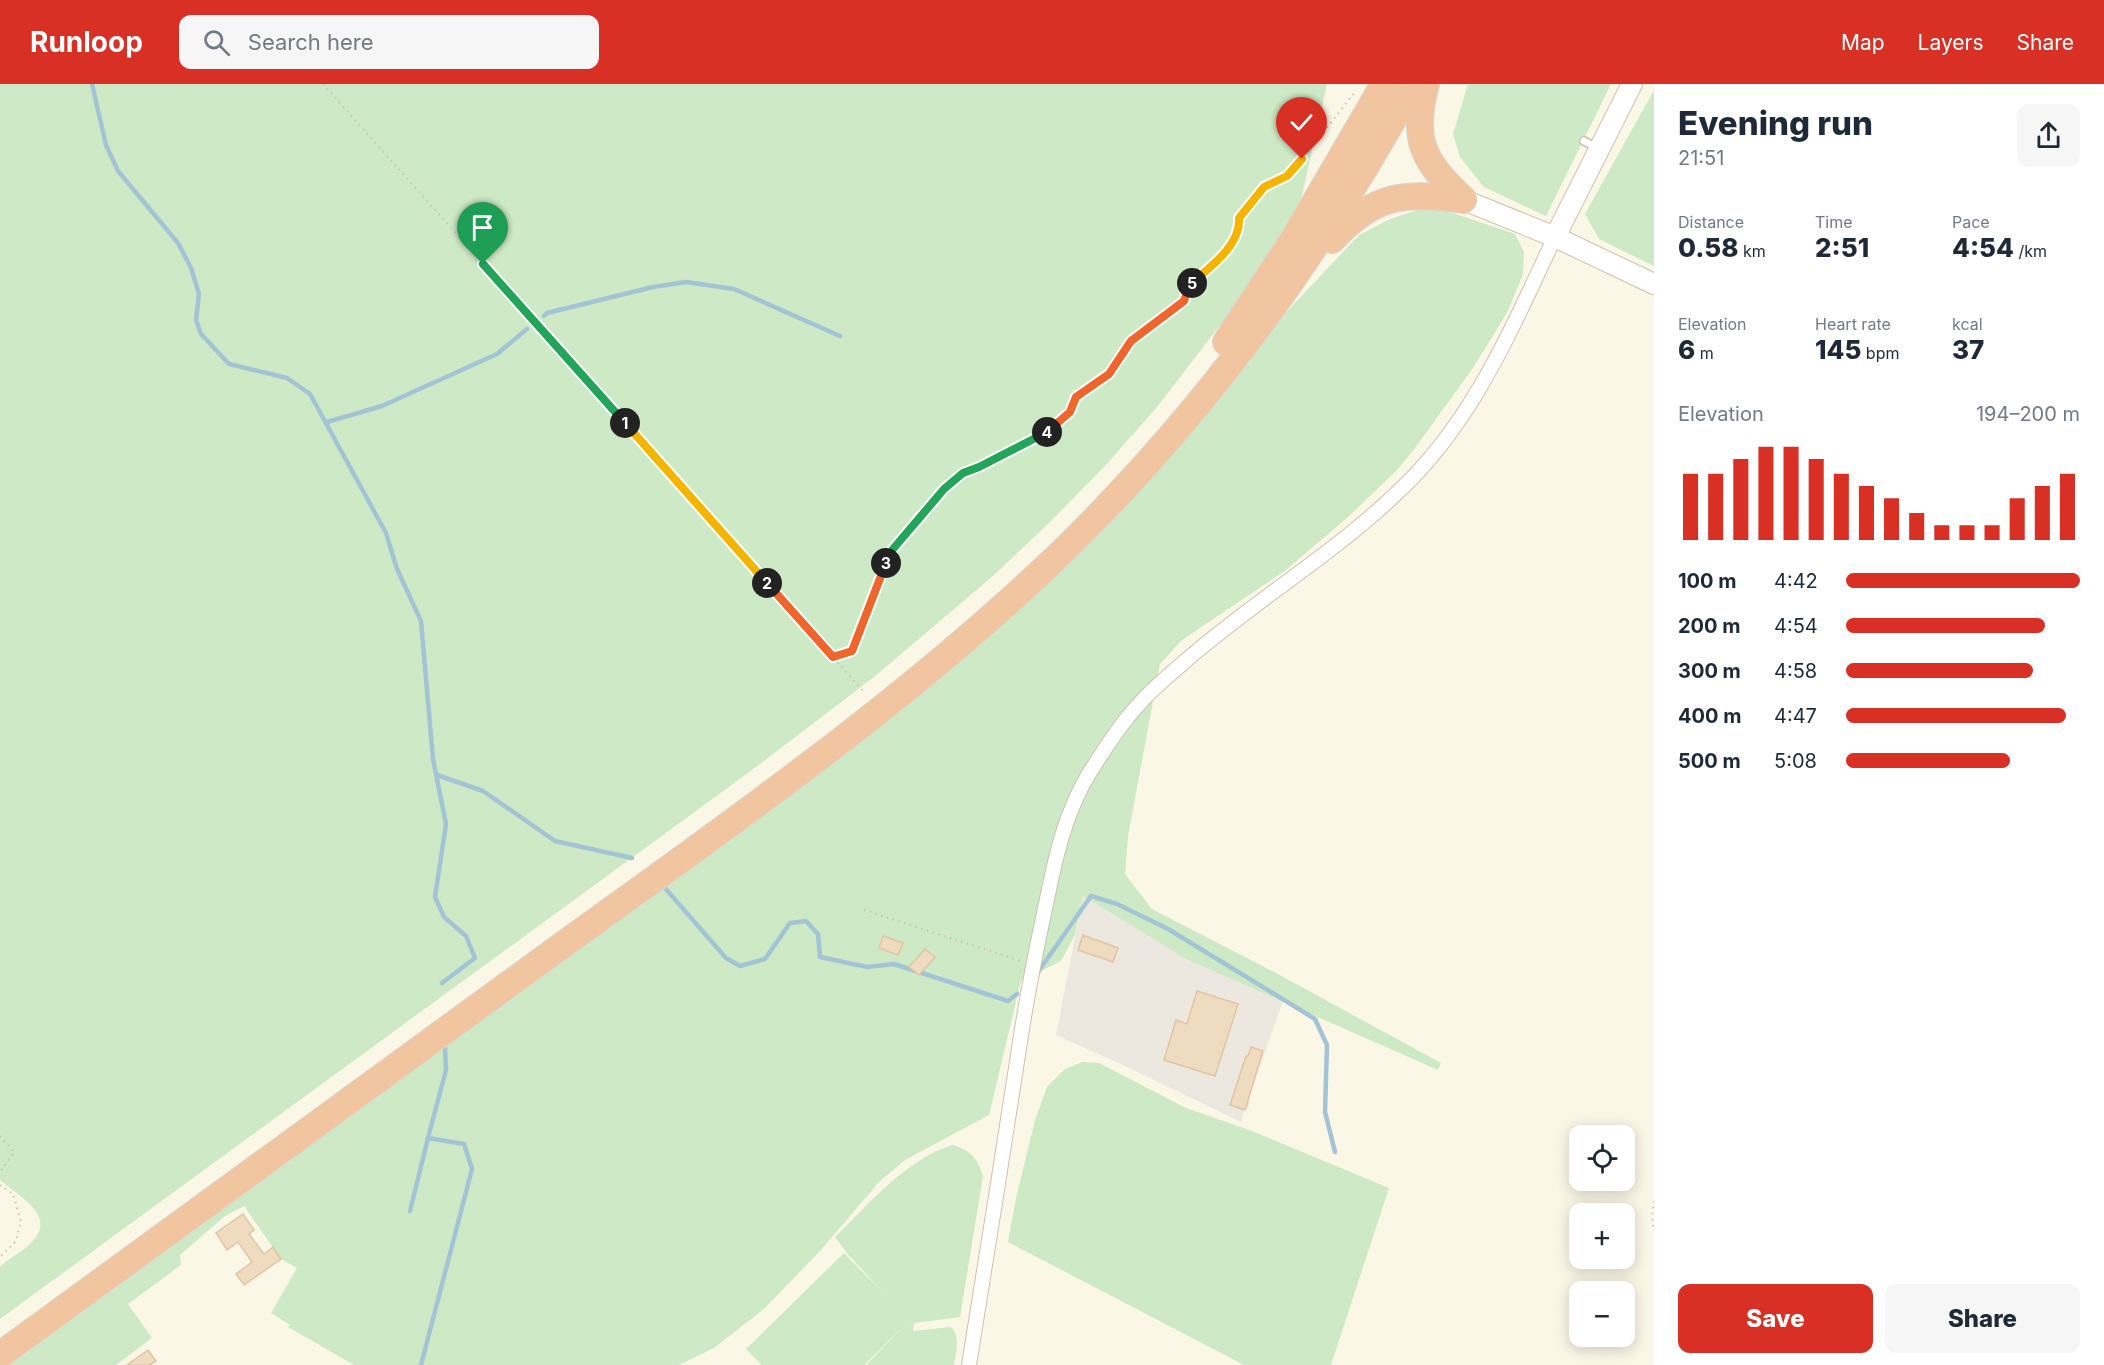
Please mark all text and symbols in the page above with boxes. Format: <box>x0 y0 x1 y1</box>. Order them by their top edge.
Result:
search box <box>179 15 599 69</box>
text: Runloop <box>30 25 143 59</box>
icon: search <box>200 26 233 59</box>
text: Search here <box>248 29 374 55</box>
text: Map <box>1841 30 1885 55</box>
text: Layers <box>1918 30 1984 55</box>
text: Share <box>2017 30 2074 55</box>
pin <box>1276 97 1327 159</box>
text: Evening run <box>1678 103 1873 143</box>
button: share <box>2017 104 2080 167</box>
icon: check <box>1285 106 1318 139</box>
text: 21:51 <box>1678 146 1724 170</box>
pin <box>457 202 508 264</box>
icon: arrive <box>466 211 499 244</box>
text: Distance <box>1678 212 1744 232</box>
text: Time <box>1815 212 1853 232</box>
text: Pace <box>1952 212 1990 232</box>
text: 0.58 <box>1678 232 1738 263</box>
text: 2:51 <box>1815 232 1869 263</box>
text: 4:54 <box>1952 232 2014 263</box>
text: km <box>1738 241 1766 261</box>
text: /km <box>2014 241 2047 261</box>
pin: 5 <box>1177 268 1207 298</box>
text: 5 <box>1187 273 1197 293</box>
text: Elevation <box>1678 314 1747 334</box>
text: Heart rate <box>1815 314 1891 334</box>
text: kcal <box>1952 314 1983 334</box>
text: 6 <box>1678 334 1695 365</box>
text: 145 <box>1815 334 1861 365</box>
text: 37 <box>1952 334 1984 365</box>
text: m <box>1695 343 1714 363</box>
text: bpm <box>1861 343 1899 363</box>
text: Elevation <box>1678 402 1764 426</box>
text: 194–200 m <box>1976 402 2080 426</box>
pin: 1 <box>610 408 640 438</box>
text: 1 <box>622 413 628 433</box>
pin: 4 <box>1032 417 1062 447</box>
text: 4 <box>1042 422 1052 442</box>
pin: 3 <box>871 548 901 578</box>
text: 3 <box>881 553 891 573</box>
pin: 2 <box>752 568 782 598</box>
text: 100 m <box>1678 569 1737 593</box>
text: 4:42 <box>1774 569 1818 593</box>
text: 2 <box>762 573 772 593</box>
text: 200 m <box>1678 614 1741 638</box>
text: 4:54 <box>1774 614 1818 638</box>
text: 300 m <box>1678 659 1741 683</box>
text: 4:58 <box>1774 659 1817 683</box>
text: 400 m <box>1678 704 1742 728</box>
text: 4:47 <box>1774 704 1817 728</box>
text: 500 m <box>1678 749 1741 773</box>
text: 5:08 <box>1774 749 1817 773</box>
map controls <box>1569 1125 1635 1347</box>
button: locate <box>1569 1125 1635 1191</box>
button: + <box>1569 1203 1635 1269</box>
button: − <box>1569 1281 1635 1347</box>
button: Save <box>1678 1284 1873 1353</box>
button: Share <box>1885 1284 2080 1353</box>

